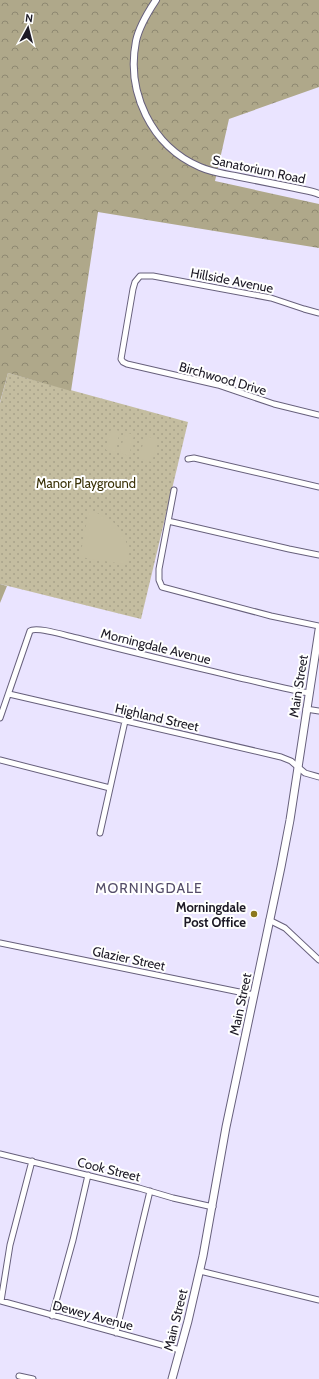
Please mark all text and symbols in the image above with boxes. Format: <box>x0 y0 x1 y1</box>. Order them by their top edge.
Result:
north arrow <box>8 8 48 48</box>
text: N <box>25 11 34 25</box>
street label: Sanatorium Road <box>211 151 307 187</box>
street label: Hillside Avenue <box>189 264 275 296</box>
street label: Birchwood Drive <box>177 358 269 398</box>
park label: Manor Playground <box>36 475 136 491</box>
street label: Morningdale Avenue <box>99 625 213 667</box>
street label: Main Street <box>285 653 311 718</box>
street label: Highland Street <box>114 700 201 735</box>
district label: MORNINGDALE <box>95 879 203 897</box>
place label: Morningdale Post Office <box>176 899 246 930</box>
marker: Morningdale Post Office <box>249 909 259 919</box>
street label: Glazier Street <box>91 942 167 974</box>
street label: Main Street <box>226 971 255 1037</box>
street label: Cook Street <box>76 1153 143 1185</box>
street label: Main Street <box>160 1287 191 1353</box>
street label: Dewey Avenue <box>51 1297 135 1334</box>

